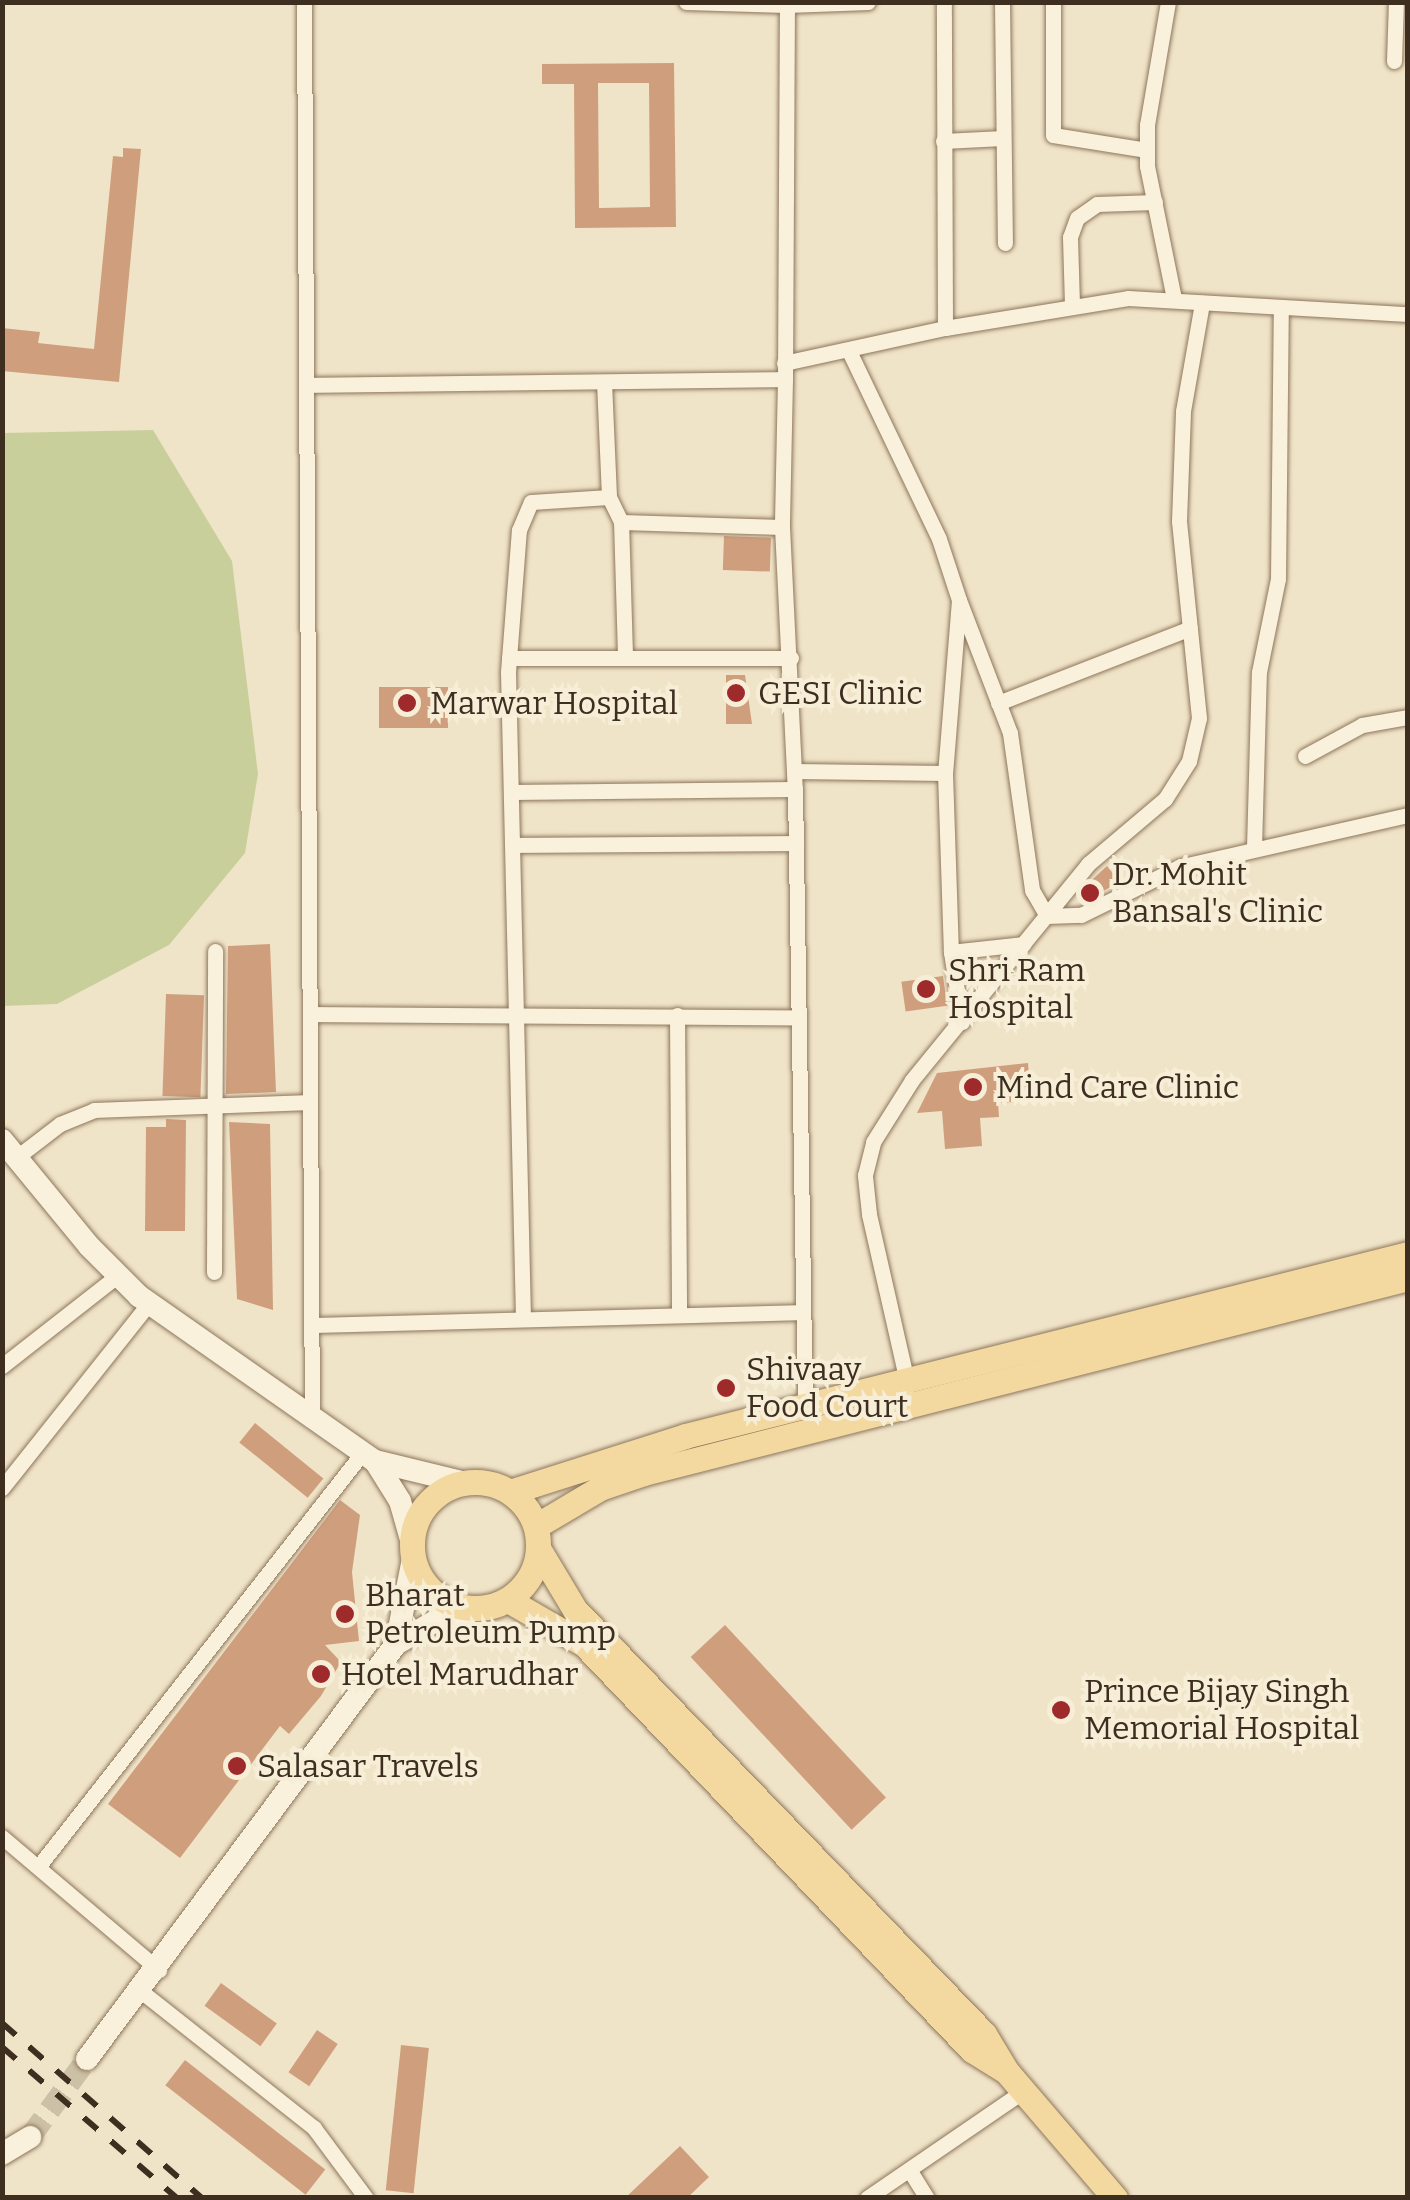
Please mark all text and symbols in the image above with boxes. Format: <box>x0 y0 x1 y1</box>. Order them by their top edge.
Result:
place label: GESI Clinic <box>758 674 923 712</box>
marker: GESI Clinic <box>723 680 749 706</box>
place label: Marwar Hospital <box>430 684 678 722</box>
marker: Marwar Hospital <box>394 690 420 716</box>
place label: Dr. Mohit Bansal's Clinic <box>1112 856 1323 931</box>
marker: Dr. Mohit Bansal's Clinic <box>1077 880 1103 906</box>
place label: Shri Ram Hospital <box>948 952 1085 1027</box>
marker: Shri Ram Hospital <box>913 976 939 1002</box>
place label: Mind Care Clinic <box>996 1068 1239 1106</box>
marker: Mind Care Clinic <box>960 1074 986 1100</box>
place label: Shivaay Food Court <box>746 1351 908 1426</box>
marker: Shivaay Food Court <box>715 1377 737 1399</box>
place label: Bharat Petroleum Pump <box>365 1577 616 1652</box>
marker: Bharat Petroleum Pump <box>334 1603 356 1625</box>
place label: Hotel Marudhar <box>341 1655 578 1693</box>
marker: Hotel Marudhar <box>310 1663 332 1685</box>
place label: Prince Bijay Singh Memorial Hospital <box>1084 1673 1360 1748</box>
marker: Prince Bijay Singh Memorial Hospital <box>1048 1697 1074 1723</box>
place label: Salasar Travels <box>257 1747 479 1785</box>
marker: Salasar Travels <box>226 1755 248 1777</box>

